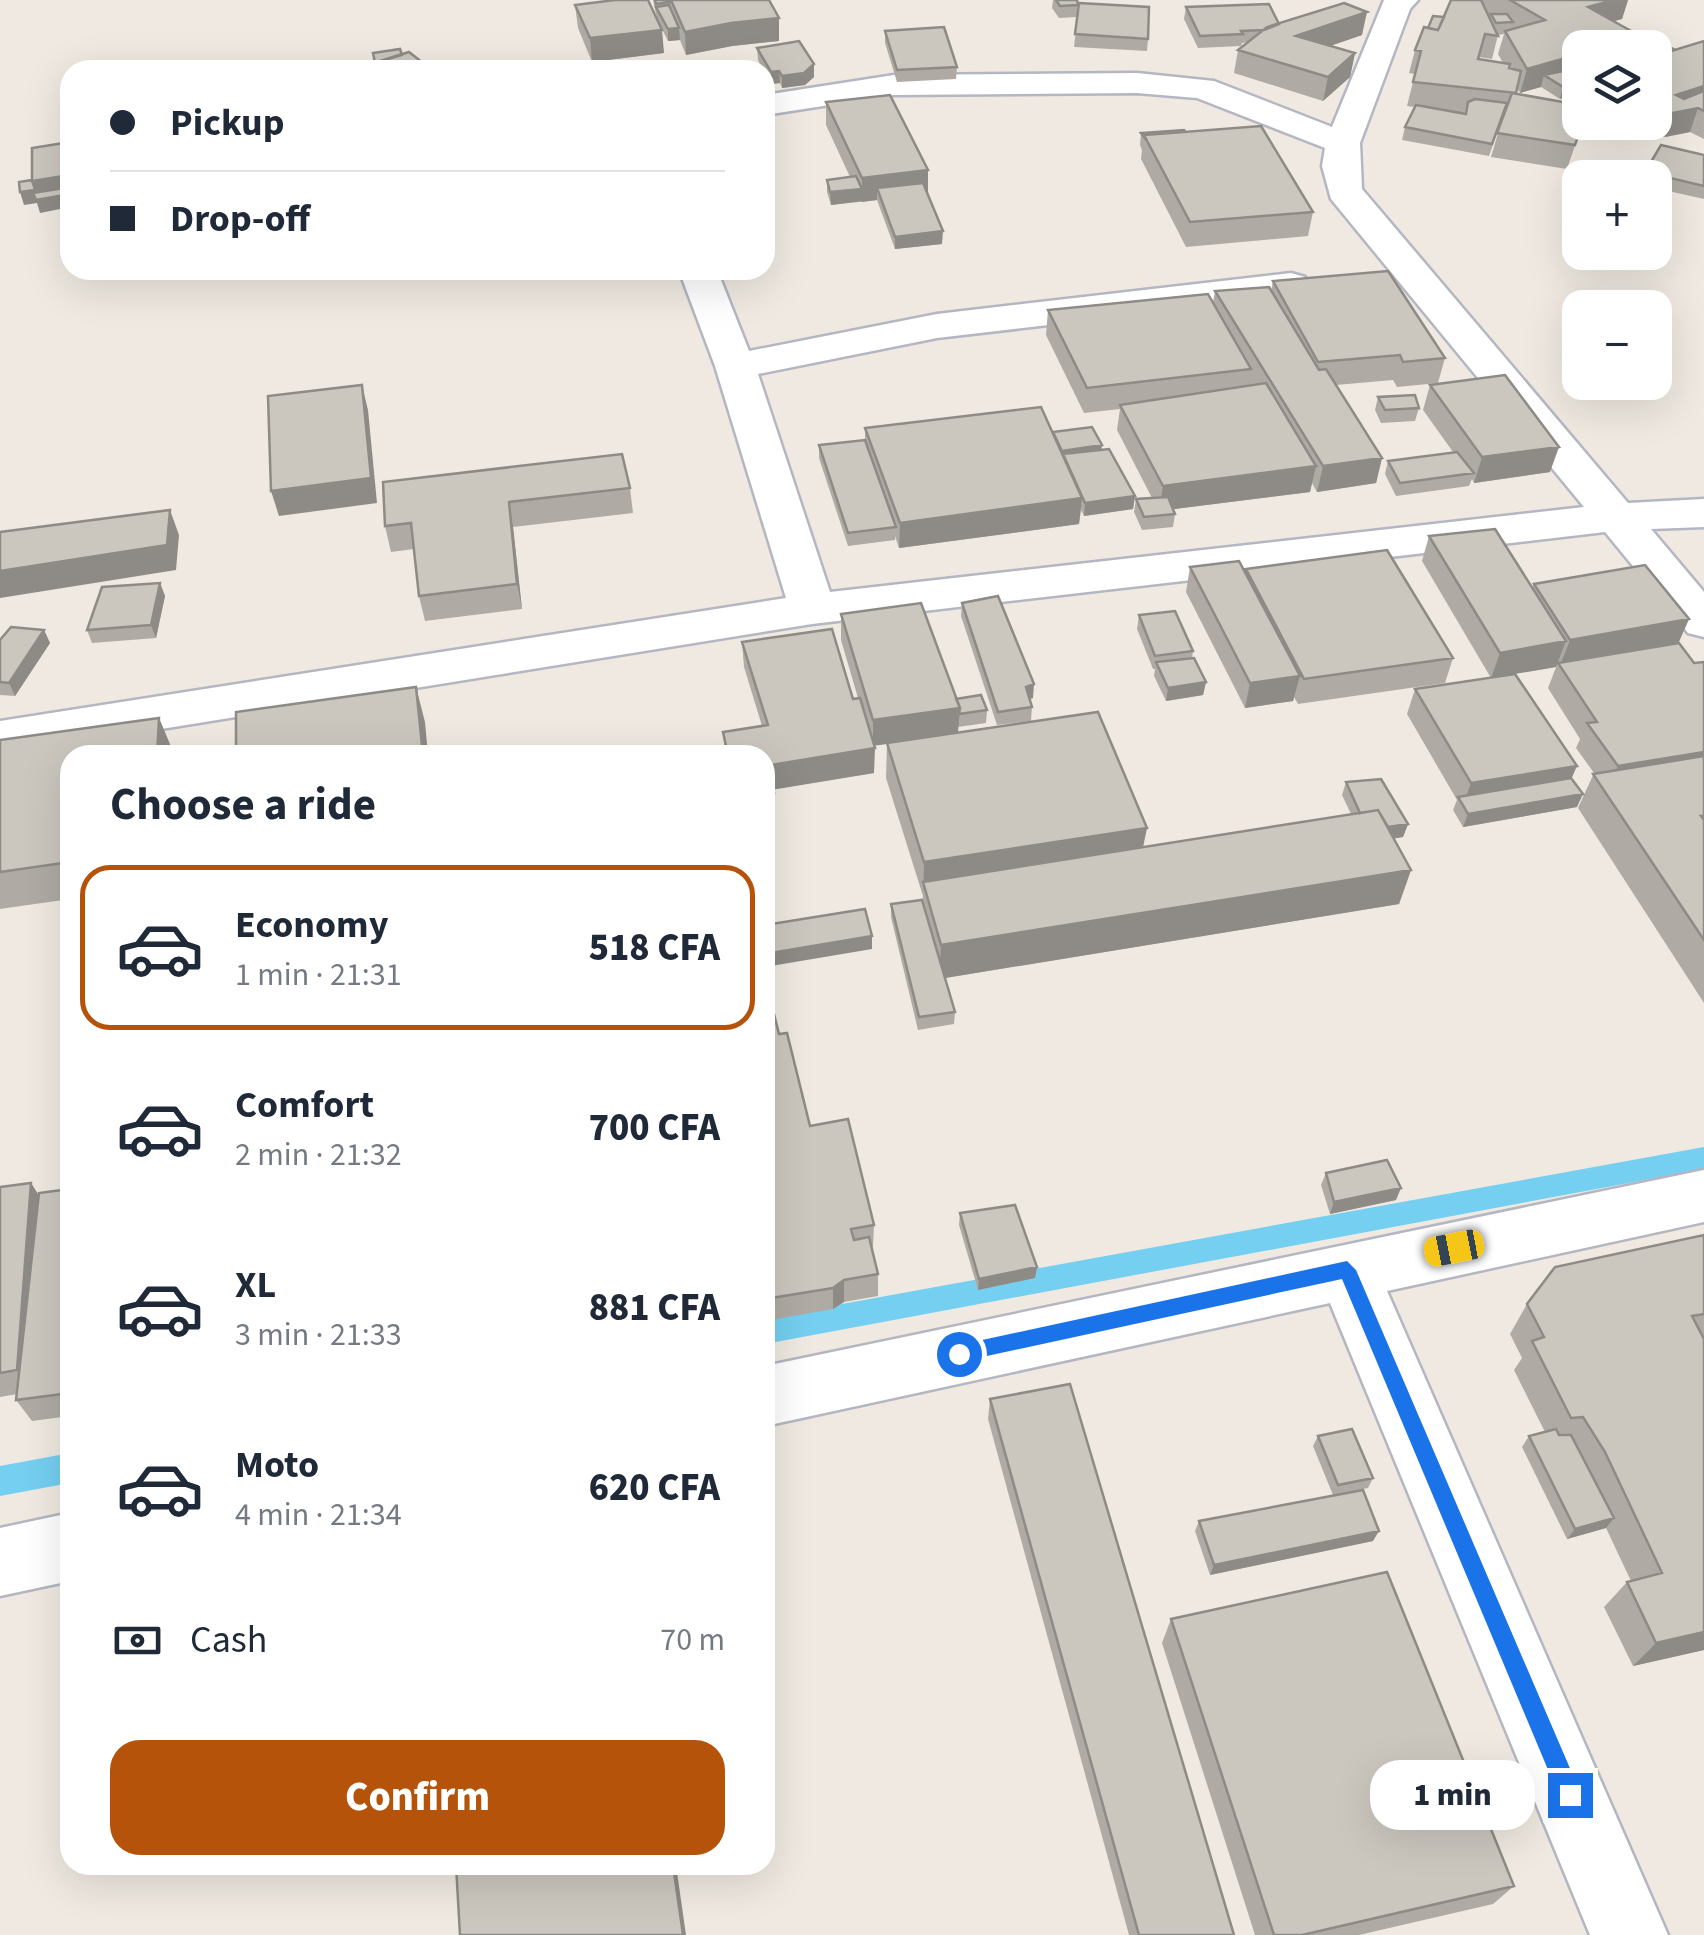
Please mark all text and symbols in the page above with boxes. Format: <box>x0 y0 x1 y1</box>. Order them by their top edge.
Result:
map controls <box>1562 30 1672 400</box>
button: layers <box>1562 30 1672 140</box>
text: Pickup <box>170 96 284 150</box>
button: + <box>1562 160 1672 270</box>
text: Drop-off <box>170 192 310 246</box>
button: − <box>1562 290 1672 400</box>
text: Choose a ride <box>110 773 376 837</box>
text: Economy <box>235 898 388 952</box>
icon: car <box>115 903 205 993</box>
text: 518 CFA <box>589 921 720 975</box>
text: 1 min · 21:31 <box>235 952 402 998</box>
text: Comfort <box>235 1078 374 1132</box>
icon: car <box>115 1083 205 1173</box>
text: 700 CFA <box>589 1101 720 1155</box>
text: 2 min · 21:32 <box>235 1132 402 1178</box>
car <box>1422 1228 1486 1268</box>
text: XL <box>235 1258 276 1312</box>
icon: car <box>115 1263 205 1353</box>
text: 881 CFA <box>589 1281 720 1335</box>
text: 3 min · 21:33 <box>235 1312 402 1358</box>
route start <box>937 1332 982 1377</box>
text: Moto <box>235 1438 319 1492</box>
icon: car <box>115 1443 205 1533</box>
text: 620 CFA <box>589 1461 720 1515</box>
text: 4 min · 21:34 <box>235 1492 402 1538</box>
icon: cash <box>110 1613 165 1668</box>
text: Cash <box>190 1613 267 1667</box>
text: 70 m <box>660 1617 725 1663</box>
button: Confirm <box>110 1740 725 1855</box>
callout: 1 min <box>1370 1760 1535 1830</box>
text: 1 min <box>1413 1772 1492 1818</box>
route end <box>1548 1773 1593 1818</box>

